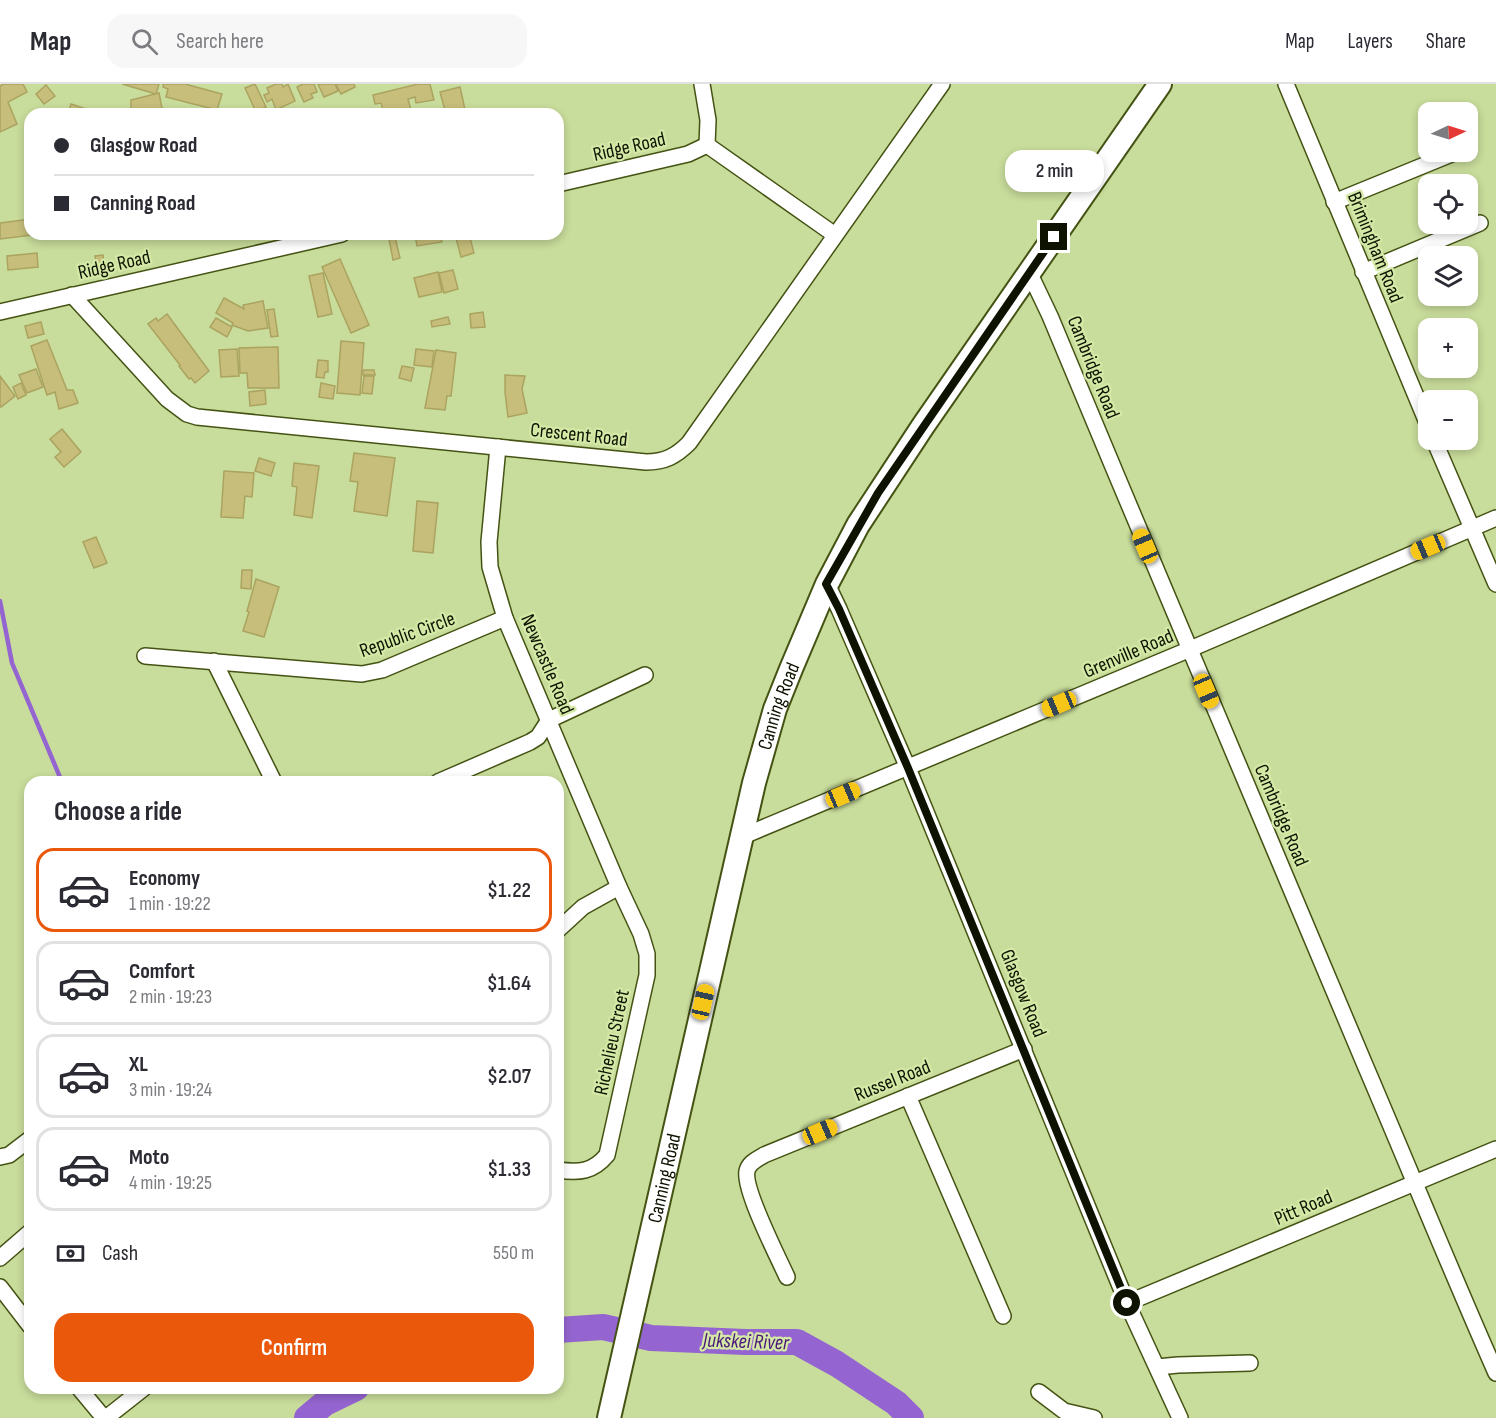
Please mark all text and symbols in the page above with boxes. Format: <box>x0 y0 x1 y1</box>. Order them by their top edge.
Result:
search box <box>107 14 527 68</box>
text: Map <box>30 25 71 58</box>
icon: search <box>128 25 161 58</box>
text: Search here <box>176 28 264 55</box>
text: Map <box>1285 29 1314 54</box>
text: Layers <box>1347 29 1393 54</box>
text: Share <box>1426 29 1466 54</box>
north arrow <box>1418 102 1478 162</box>
map controls <box>1418 102 1478 450</box>
street label: Ridge Road <box>591 127 668 167</box>
text: Glasgow Road <box>90 132 197 159</box>
callout: 2 min <box>1004 150 1104 192</box>
text: 2 min <box>1036 159 1073 183</box>
button: locate <box>1418 174 1478 234</box>
street label: Brimingham Road <box>1342 189 1408 306</box>
text: Canning Road <box>90 190 195 217</box>
route end <box>1040 223 1067 250</box>
street label: Ridge Road <box>76 245 153 285</box>
button: layers <box>1418 246 1478 306</box>
street label: Cambridge Road <box>1062 313 1125 422</box>
button: + <box>1418 318 1478 378</box>
button: − <box>1418 390 1478 450</box>
street label: Crescent Road <box>529 418 629 452</box>
car <box>1130 526 1160 566</box>
car <box>1408 532 1448 562</box>
street label: Republic Circle <box>356 607 458 663</box>
street label: Newcastle Road <box>515 611 579 718</box>
street label: Grenville Road <box>1080 624 1177 684</box>
street label: Canning Road <box>753 659 805 753</box>
car <box>1191 671 1221 711</box>
car <box>1039 689 1079 719</box>
street label: Cambridge Road <box>1249 761 1313 870</box>
car <box>823 780 863 810</box>
text: Choose a ride <box>54 796 182 828</box>
icon: car <box>57 863 111 917</box>
text: Economy <box>129 865 200 892</box>
text: $1.22 <box>487 877 531 904</box>
text: 1 min · 19:22 <box>129 892 211 916</box>
street label: Glasgow Road <box>995 946 1051 1041</box>
icon: car <box>57 956 111 1010</box>
text: Comfort <box>129 958 195 985</box>
text: $1.64 <box>487 970 531 997</box>
car <box>690 982 716 1022</box>
text: 2 min · 19:23 <box>129 985 212 1009</box>
street label: Richelieu Street <box>589 987 635 1097</box>
icon: car <box>57 1049 111 1103</box>
text: XL <box>129 1051 148 1078</box>
street label: Russel Road <box>851 1055 934 1107</box>
text: $2.07 <box>487 1063 531 1090</box>
text: 3 min · 19:24 <box>129 1078 212 1102</box>
car <box>800 1117 840 1147</box>
street label: Canning Road <box>643 1131 687 1225</box>
icon: car <box>57 1142 111 1196</box>
text: Moto <box>129 1144 169 1171</box>
text: $1.33 <box>487 1156 531 1183</box>
text: 4 min · 19:25 <box>129 1171 212 1195</box>
street label: Pitt Road <box>1271 1185 1336 1231</box>
icon: cash <box>54 1237 87 1270</box>
text: Cash <box>102 1240 138 1267</box>
text: 550 m <box>493 1241 534 1265</box>
route start <box>1113 1289 1140 1316</box>
button: Confirm <box>54 1313 534 1382</box>
water label: Jukskei River <box>701 1327 790 1356</box>

